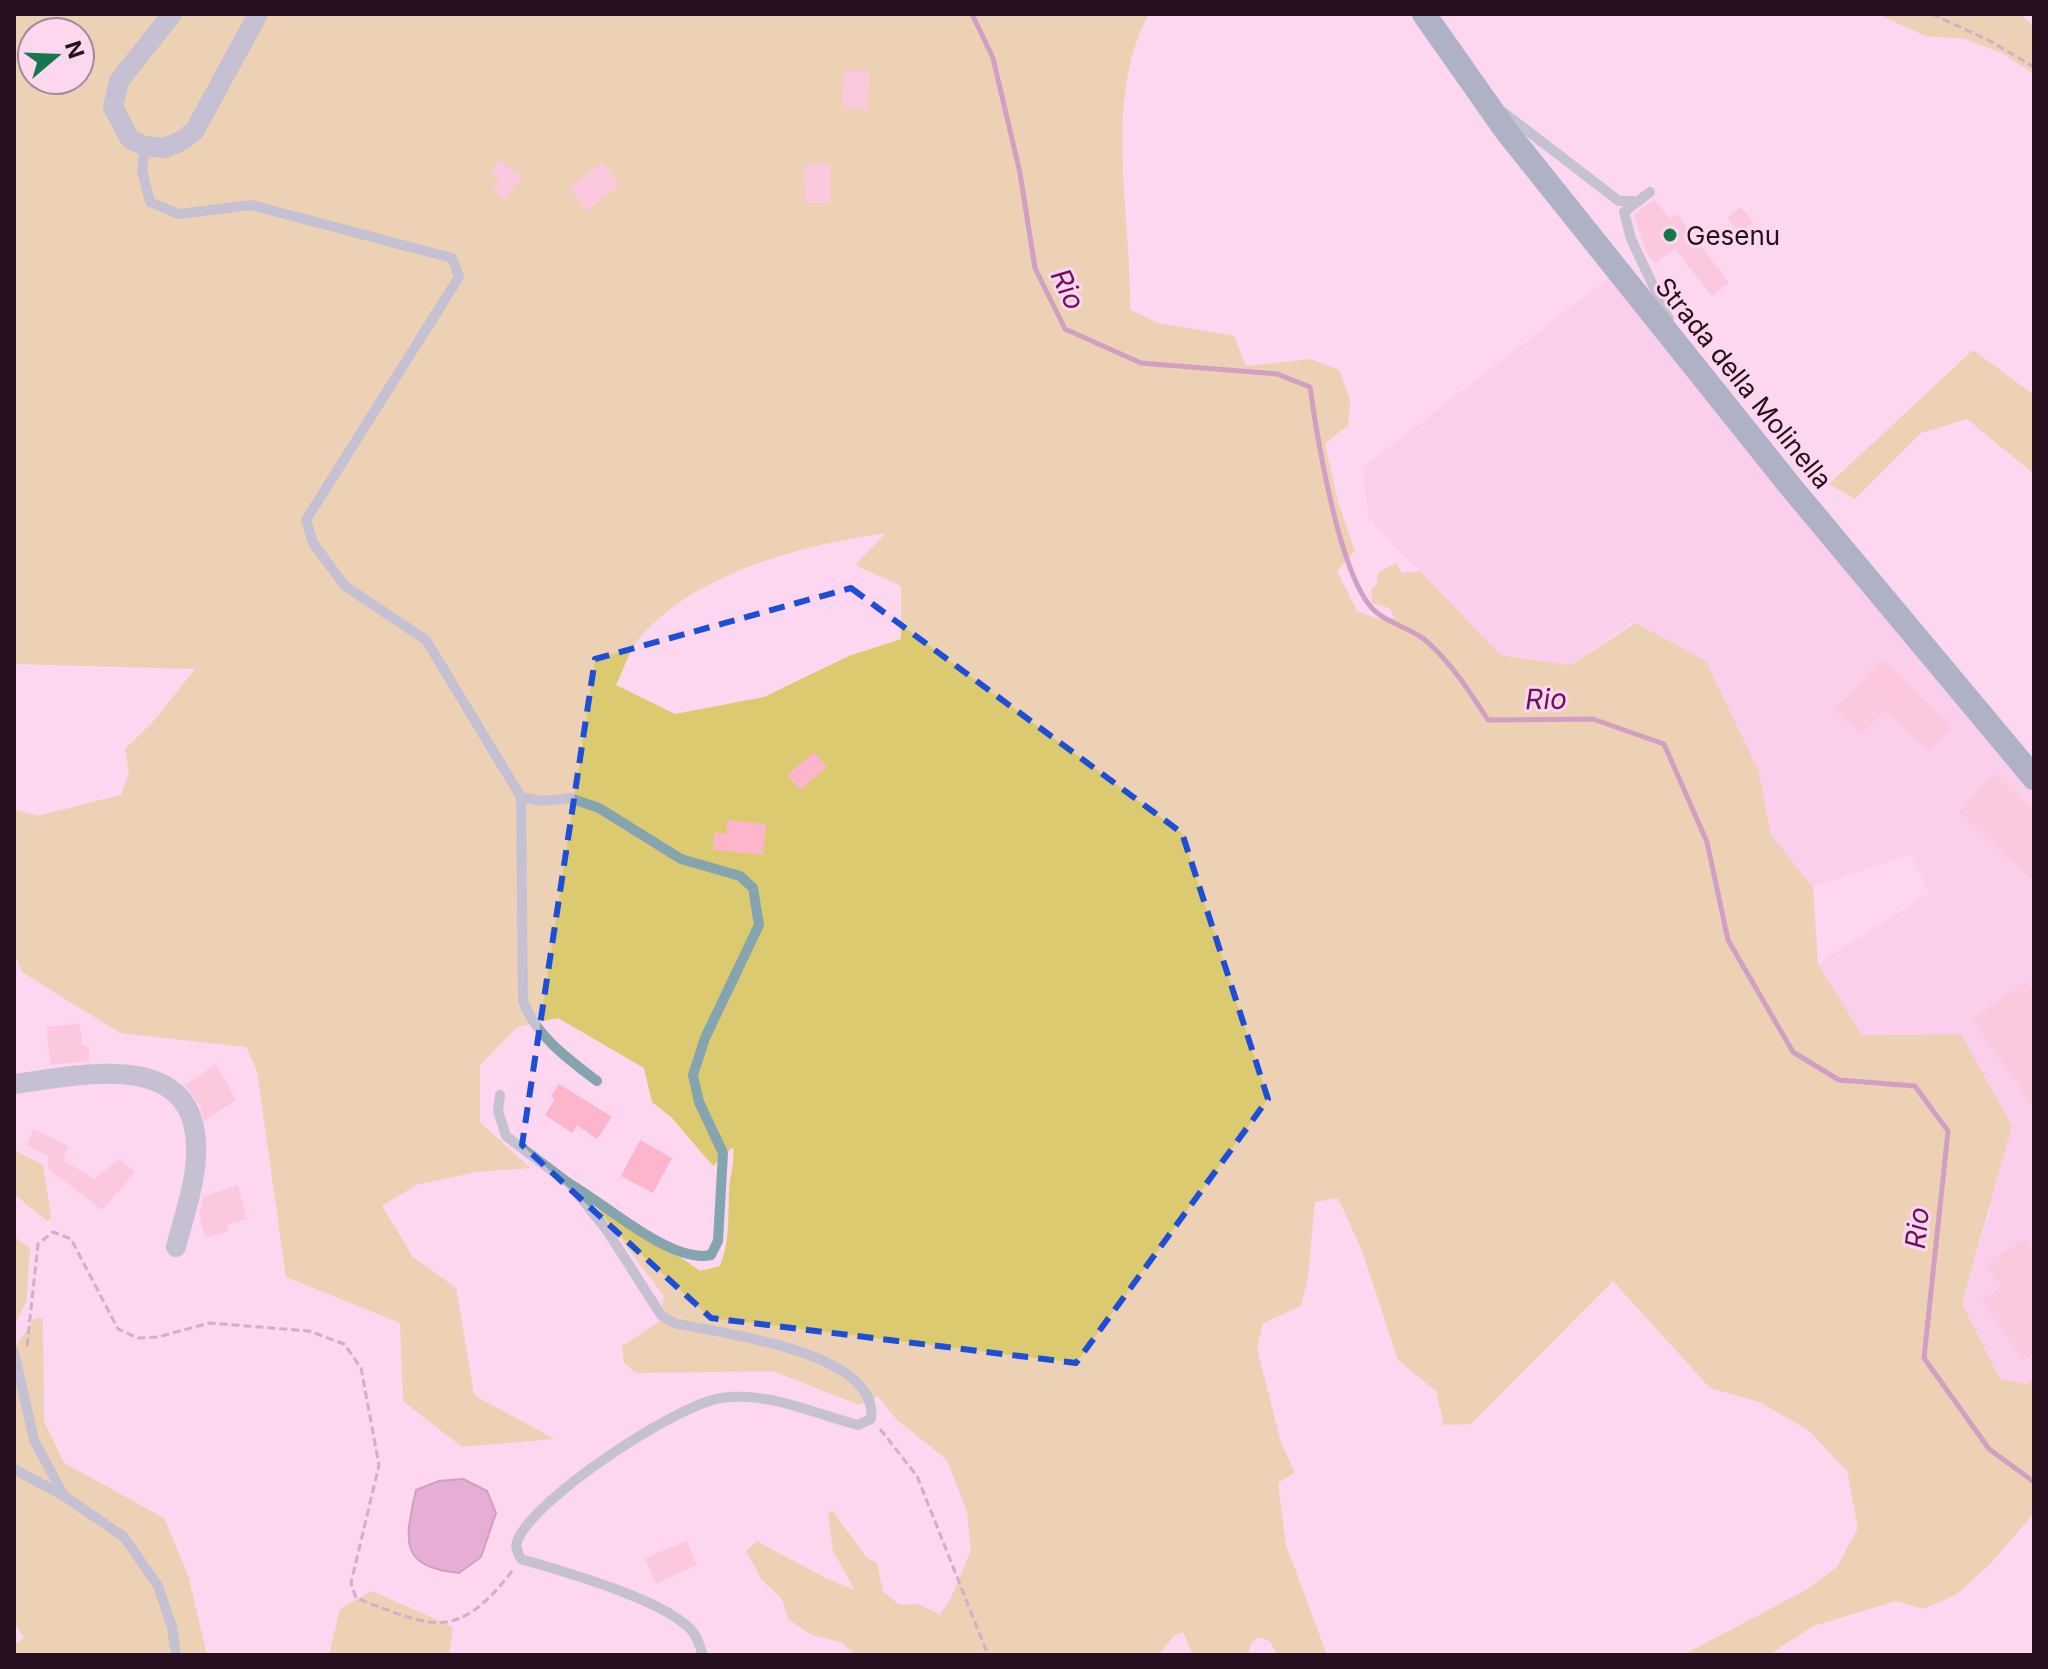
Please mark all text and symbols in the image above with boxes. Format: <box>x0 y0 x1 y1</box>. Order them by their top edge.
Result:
north arrow <box>16 16 96 96</box>
text: N <box>60 37 90 62</box>
place label: Gesenu <box>1686 220 1780 251</box>
marker: Gesenu <box>1661 226 1679 244</box>
water label: Rio <box>1044 263 1092 315</box>
street label: Strada della Molinella <box>1649 271 1839 495</box>
water label: Rio <box>1525 682 1567 716</box>
water label: Rio <box>1898 1206 1936 1250</box>

